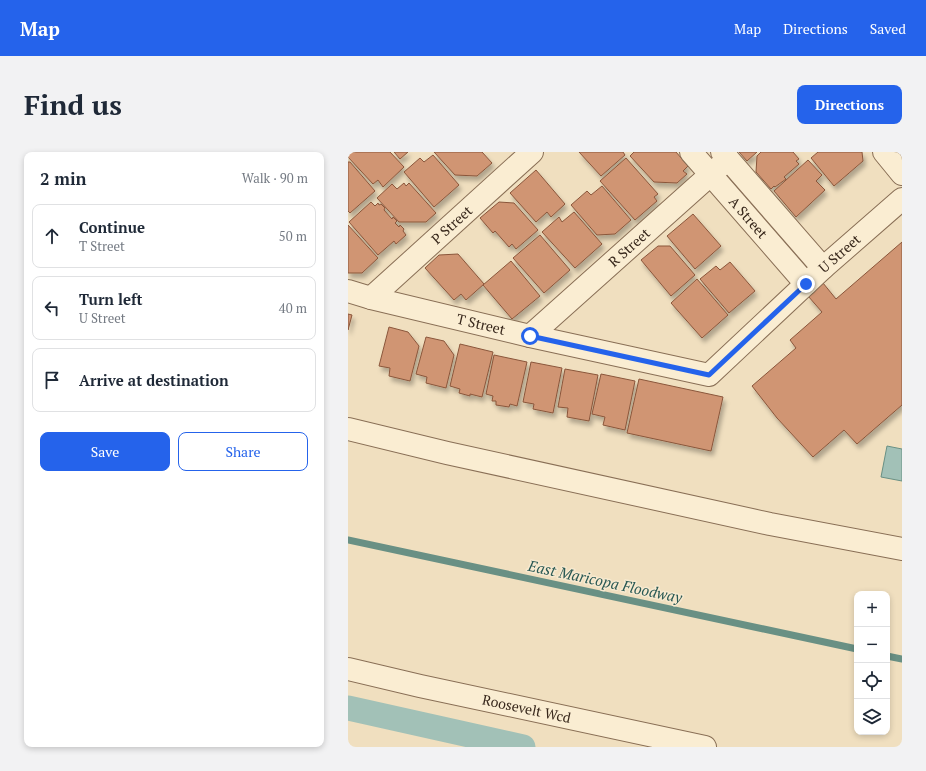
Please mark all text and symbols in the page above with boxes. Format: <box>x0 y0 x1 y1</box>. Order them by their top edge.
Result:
text: Map <box>20 16 60 41</box>
text: Map <box>734 19 761 38</box>
text: Directions <box>783 19 848 38</box>
text: Saved <box>870 19 906 38</box>
button: Directions <box>797 85 902 124</box>
text: Find us <box>24 86 122 123</box>
text: 2 min <box>40 167 87 190</box>
text: Walk · 90 m <box>242 169 308 187</box>
street label: A Street <box>725 192 773 243</box>
street label: P Street <box>427 200 477 248</box>
text: Continue <box>79 217 145 237</box>
street label: R Street <box>604 223 654 271</box>
icon: ahead <box>41 225 63 247</box>
text: 50 m <box>279 227 307 245</box>
street label: U Street <box>814 229 865 277</box>
text: T Street <box>79 237 125 255</box>
route end <box>797 275 815 293</box>
text: Turn left <box>79 289 143 309</box>
icon: left <box>41 297 63 319</box>
text: 40 m <box>279 299 307 317</box>
text: U Street <box>79 309 126 327</box>
street label: T Street <box>455 309 508 339</box>
route start <box>521 327 539 345</box>
icon: arrive <box>41 369 63 391</box>
text: Arrive at destination <box>79 370 229 390</box>
button: Save <box>40 432 170 471</box>
button: Share <box>178 432 308 471</box>
water label: East Maricopa Floodway <box>525 555 685 607</box>
map controls <box>854 591 890 735</box>
button: + <box>854 591 890 627</box>
button: − <box>854 627 890 663</box>
button: locate <box>854 663 890 699</box>
street label: Roosevelt Wcd <box>481 690 573 727</box>
button: layers <box>854 699 890 735</box>

